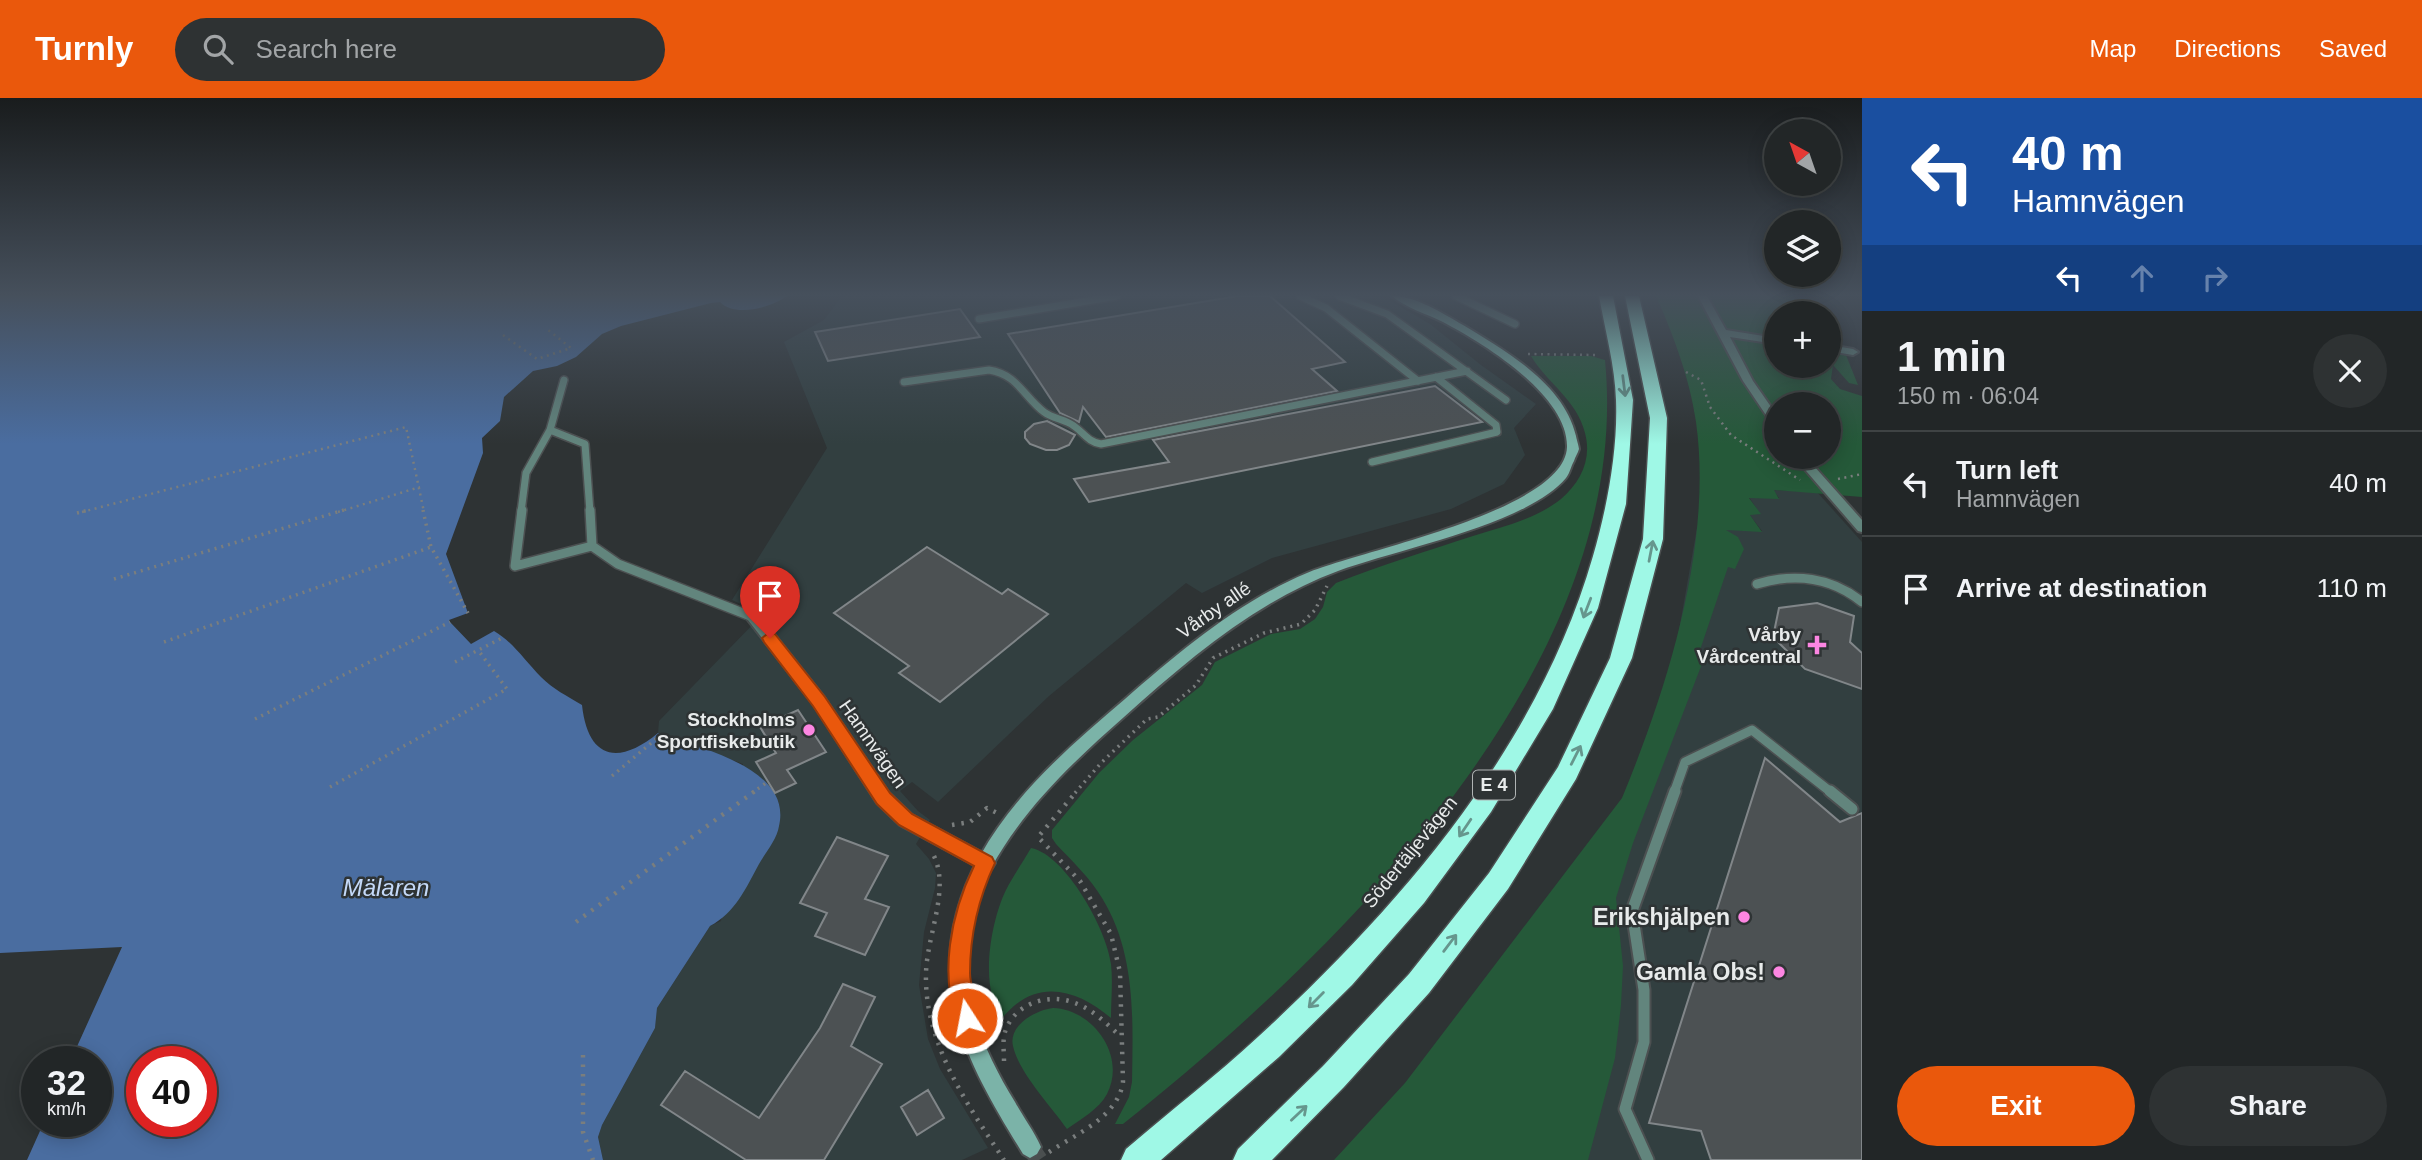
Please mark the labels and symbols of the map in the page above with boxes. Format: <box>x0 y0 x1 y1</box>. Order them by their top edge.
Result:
north arrow <box>1764 119 1841 196</box>
one-way arrow <box>1617 374 1630 397</box>
one-way arrow <box>1644 540 1658 563</box>
pin <box>740 566 800 638</box>
street label: Vårby allé <box>1173 577 1255 643</box>
one-way arrow <box>1579 597 1592 619</box>
place label: Vårby Vårdcentral <box>1696 624 1801 667</box>
marker: Vårby Vårdcentral <box>1807 635 1827 655</box>
street label: Hamnvägen <box>835 696 911 792</box>
place label: Stockholms Sportfiskebutik <box>657 709 795 752</box>
marker: Stockholms Sportfiskebutik <box>801 722 817 738</box>
one-way arrow <box>1569 745 1583 765</box>
road number: E 4 <box>1473 770 1515 800</box>
street label: Södertäljevägen <box>1359 792 1461 912</box>
one-way arrow <box>1458 818 1473 837</box>
water label: Mälaren <box>343 874 429 901</box>
place label: Erikshjälpen <box>1593 904 1730 930</box>
marker: Erikshjälpen <box>1736 909 1752 925</box>
one-way arrow <box>1442 935 1457 953</box>
place label: Gamla Obs! <box>1636 959 1765 985</box>
marker: Gamla Obs! <box>1771 964 1787 980</box>
position arrow <box>930 981 1004 1055</box>
one-way arrow <box>1308 991 1325 1008</box>
speed limit sign: 40 <box>126 1046 217 1137</box>
one-way arrow <box>1290 1105 1307 1122</box>

